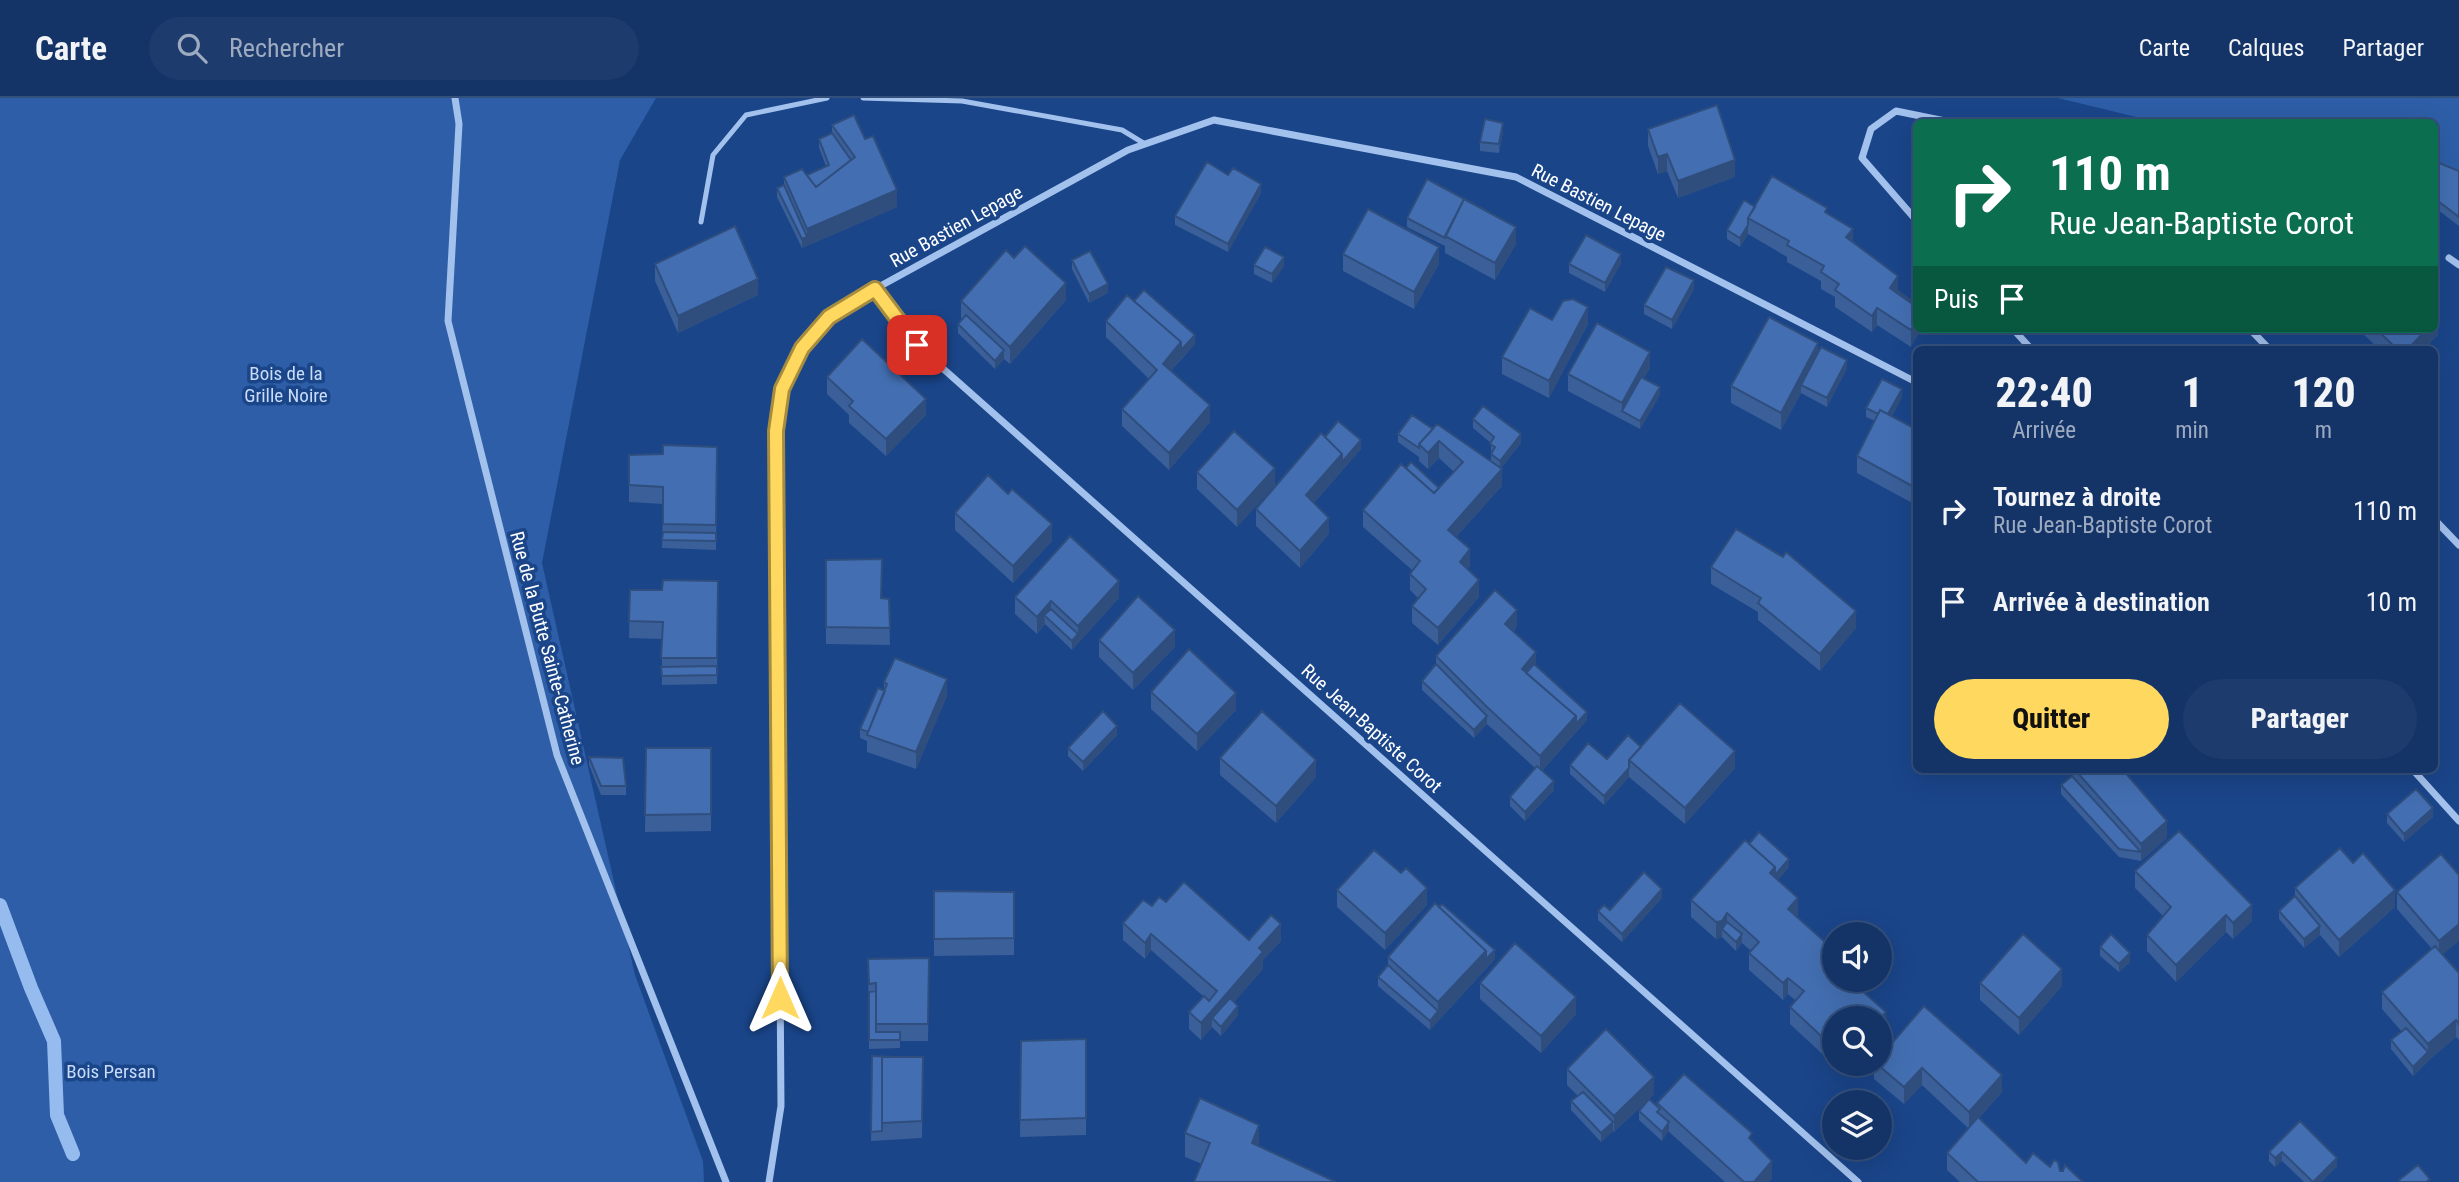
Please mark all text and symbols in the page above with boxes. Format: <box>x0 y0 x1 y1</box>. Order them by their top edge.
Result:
search box <box>149 17 639 80</box>
text: Carte <box>35 29 107 68</box>
icon: search <box>173 29 211 67</box>
text: Rechercher <box>229 33 344 63</box>
text: Carte <box>2139 34 2190 62</box>
text: Calques <box>2228 34 2304 62</box>
text: Partager <box>2342 34 2424 62</box>
text: 110 m <box>2049 145 2171 202</box>
icon: right <box>1934 147 2025 238</box>
street label: Rue Bastien Lepage <box>1528 159 1670 246</box>
street label: Rue Bastien Lepage <box>886 181 1027 272</box>
text: Rue Jean-Baptiste Corot <box>2049 204 2354 242</box>
icon: arrive <box>1993 280 2031 318</box>
text: Puis <box>1934 284 1979 314</box>
pin <box>887 315 947 375</box>
icon: arrive <box>898 326 936 364</box>
park label: Bois de la Grille Noire <box>244 362 328 407</box>
text: 22:40 <box>1995 368 2093 417</box>
text: 1 <box>2181 368 2203 417</box>
text: 120 <box>2291 368 2356 417</box>
text: Arrivée <box>2012 417 2076 444</box>
text: min <box>2175 417 2209 444</box>
text: m <box>2315 417 2332 444</box>
text: Tournez à droite <box>1993 482 2161 512</box>
icon: right <box>1934 492 1972 530</box>
text: 110 m <box>2353 496 2417 526</box>
text: Rue Jean-Baptiste Corot <box>1993 512 2212 539</box>
street label: Rue de la Butte Sainte-Catherine <box>505 529 590 767</box>
icon: arrive <box>1934 583 1972 621</box>
text: Arrivée à destination <box>1993 587 2210 617</box>
text: 10 m <box>2366 587 2417 617</box>
street label: Rue Jean-Baptiste Corot <box>1297 659 1447 798</box>
button: Quitter <box>1934 679 2169 759</box>
button: Partager <box>2183 679 2417 759</box>
map controls <box>1822 922 1892 1160</box>
button: sound <box>1822 922 1892 992</box>
position arrow <box>743 961 817 1035</box>
button: search <box>1822 1006 1892 1076</box>
park label: Bois Persan <box>66 1060 156 1083</box>
button: layers <box>1822 1090 1892 1160</box>

